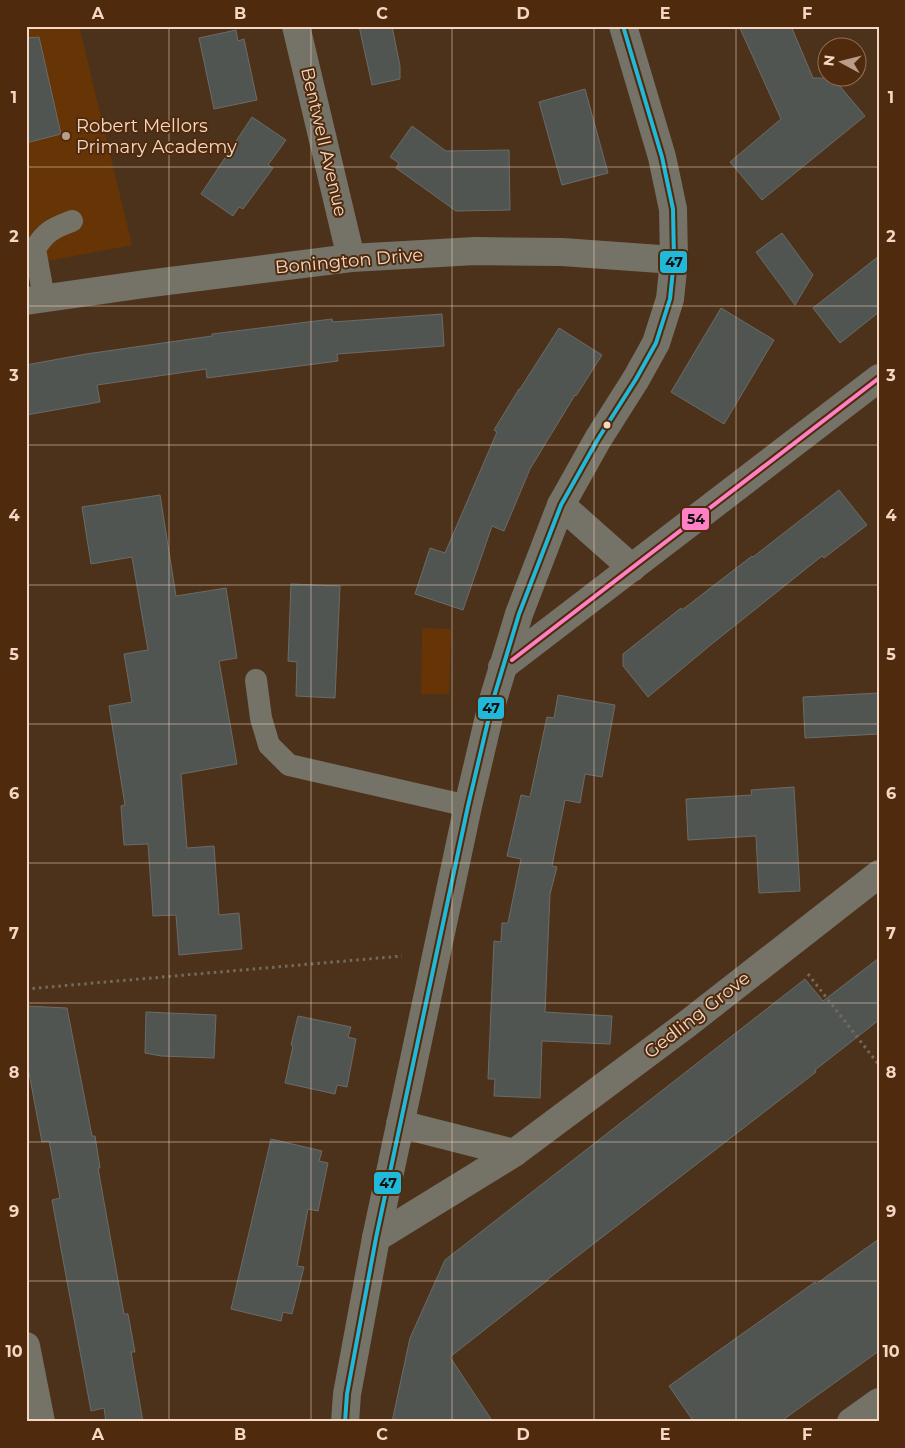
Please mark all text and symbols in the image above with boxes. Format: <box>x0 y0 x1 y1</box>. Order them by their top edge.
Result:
text: A <box>91 4 105 23</box>
text: B <box>234 4 246 23</box>
text: C <box>376 4 388 23</box>
text: D <box>516 4 530 23</box>
text: E <box>660 4 670 23</box>
text: F <box>802 4 812 23</box>
north arrow <box>818 38 868 88</box>
text: N <box>819 54 839 67</box>
street label: Bentwell Avenue <box>296 65 352 219</box>
text: 1 <box>11 88 17 107</box>
text: 1 <box>888 88 894 107</box>
place label: Robert Mellors Primary Academy <box>76 115 237 158</box>
marker: Robert Mellors Primary Academy <box>60 130 72 142</box>
text: 2 <box>9 227 19 246</box>
text: 2 <box>886 227 896 246</box>
street label: Bonington Drive <box>274 244 424 278</box>
line badge: 47 <box>659 250 688 274</box>
text: 47 <box>665 253 683 271</box>
text: 3 <box>8 366 19 385</box>
text: 3 <box>885 366 896 385</box>
unlabelled marker <box>602 420 612 430</box>
text: 4 <box>8 506 20 525</box>
text: 4 <box>885 506 897 525</box>
line badge: 54 <box>681 507 710 531</box>
text: 54 <box>687 510 705 528</box>
text: 5 <box>9 645 19 664</box>
text: 5 <box>886 645 896 664</box>
line badge: 47 <box>477 696 505 720</box>
text: 47 <box>482 699 500 717</box>
text: 6 <box>9 784 19 803</box>
text: 6 <box>886 784 896 803</box>
text: 7 <box>9 924 19 943</box>
text: 7 <box>886 924 896 943</box>
street label: Gedling Grove <box>640 967 754 1063</box>
text: 8 <box>9 1063 19 1082</box>
text: 8 <box>886 1063 896 1082</box>
line badge: 47 <box>373 1171 402 1195</box>
text: 47 <box>379 1174 397 1192</box>
text: 9 <box>9 1202 19 1221</box>
text: 9 <box>886 1202 896 1221</box>
text: 10 <box>5 1342 23 1361</box>
text: 10 <box>882 1342 900 1361</box>
text: A <box>91 1425 105 1444</box>
text: B <box>234 1425 246 1444</box>
text: C <box>376 1425 388 1444</box>
text: D <box>516 1425 530 1444</box>
text: E <box>660 1425 670 1444</box>
text: F <box>802 1425 812 1444</box>

